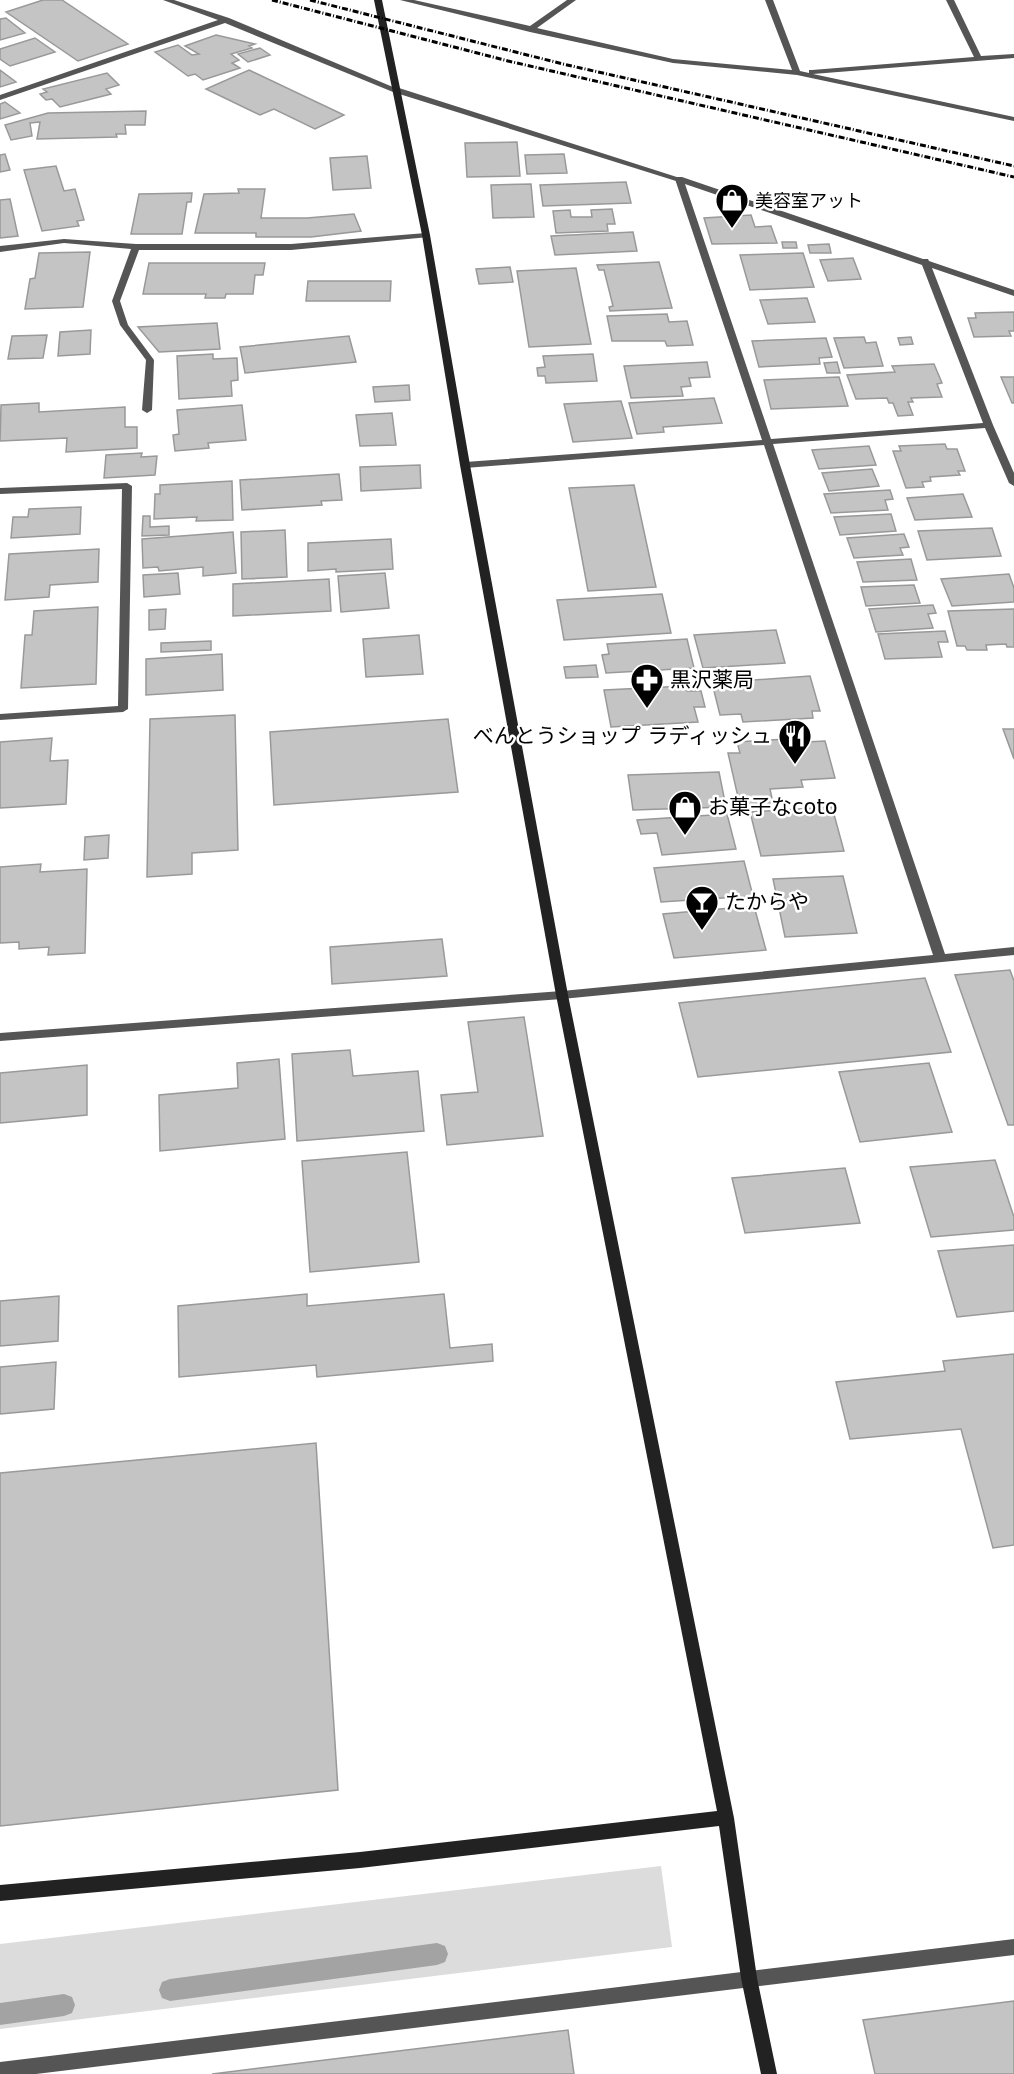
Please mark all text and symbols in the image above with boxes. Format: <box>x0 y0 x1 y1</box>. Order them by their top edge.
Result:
shop icon: 美容室アット <box>714 182 750 229</box>
place label: 美容室アット <box>755 190 863 211</box>
pharmacy icon: 黒沢薬局 <box>629 662 665 709</box>
place label: 黒沢薬局 <box>670 668 754 692</box>
restaurant icon: べんとうショップ ラディッシュ <box>777 718 813 765</box>
place label: べんとうショップ ラディッシュ <box>473 724 772 748</box>
shop icon: お菓子なcoto <box>667 789 703 836</box>
place label: お菓子なcoto <box>708 795 837 819</box>
bar icon: たからや <box>684 884 720 931</box>
place label: たからや <box>725 890 809 914</box>

